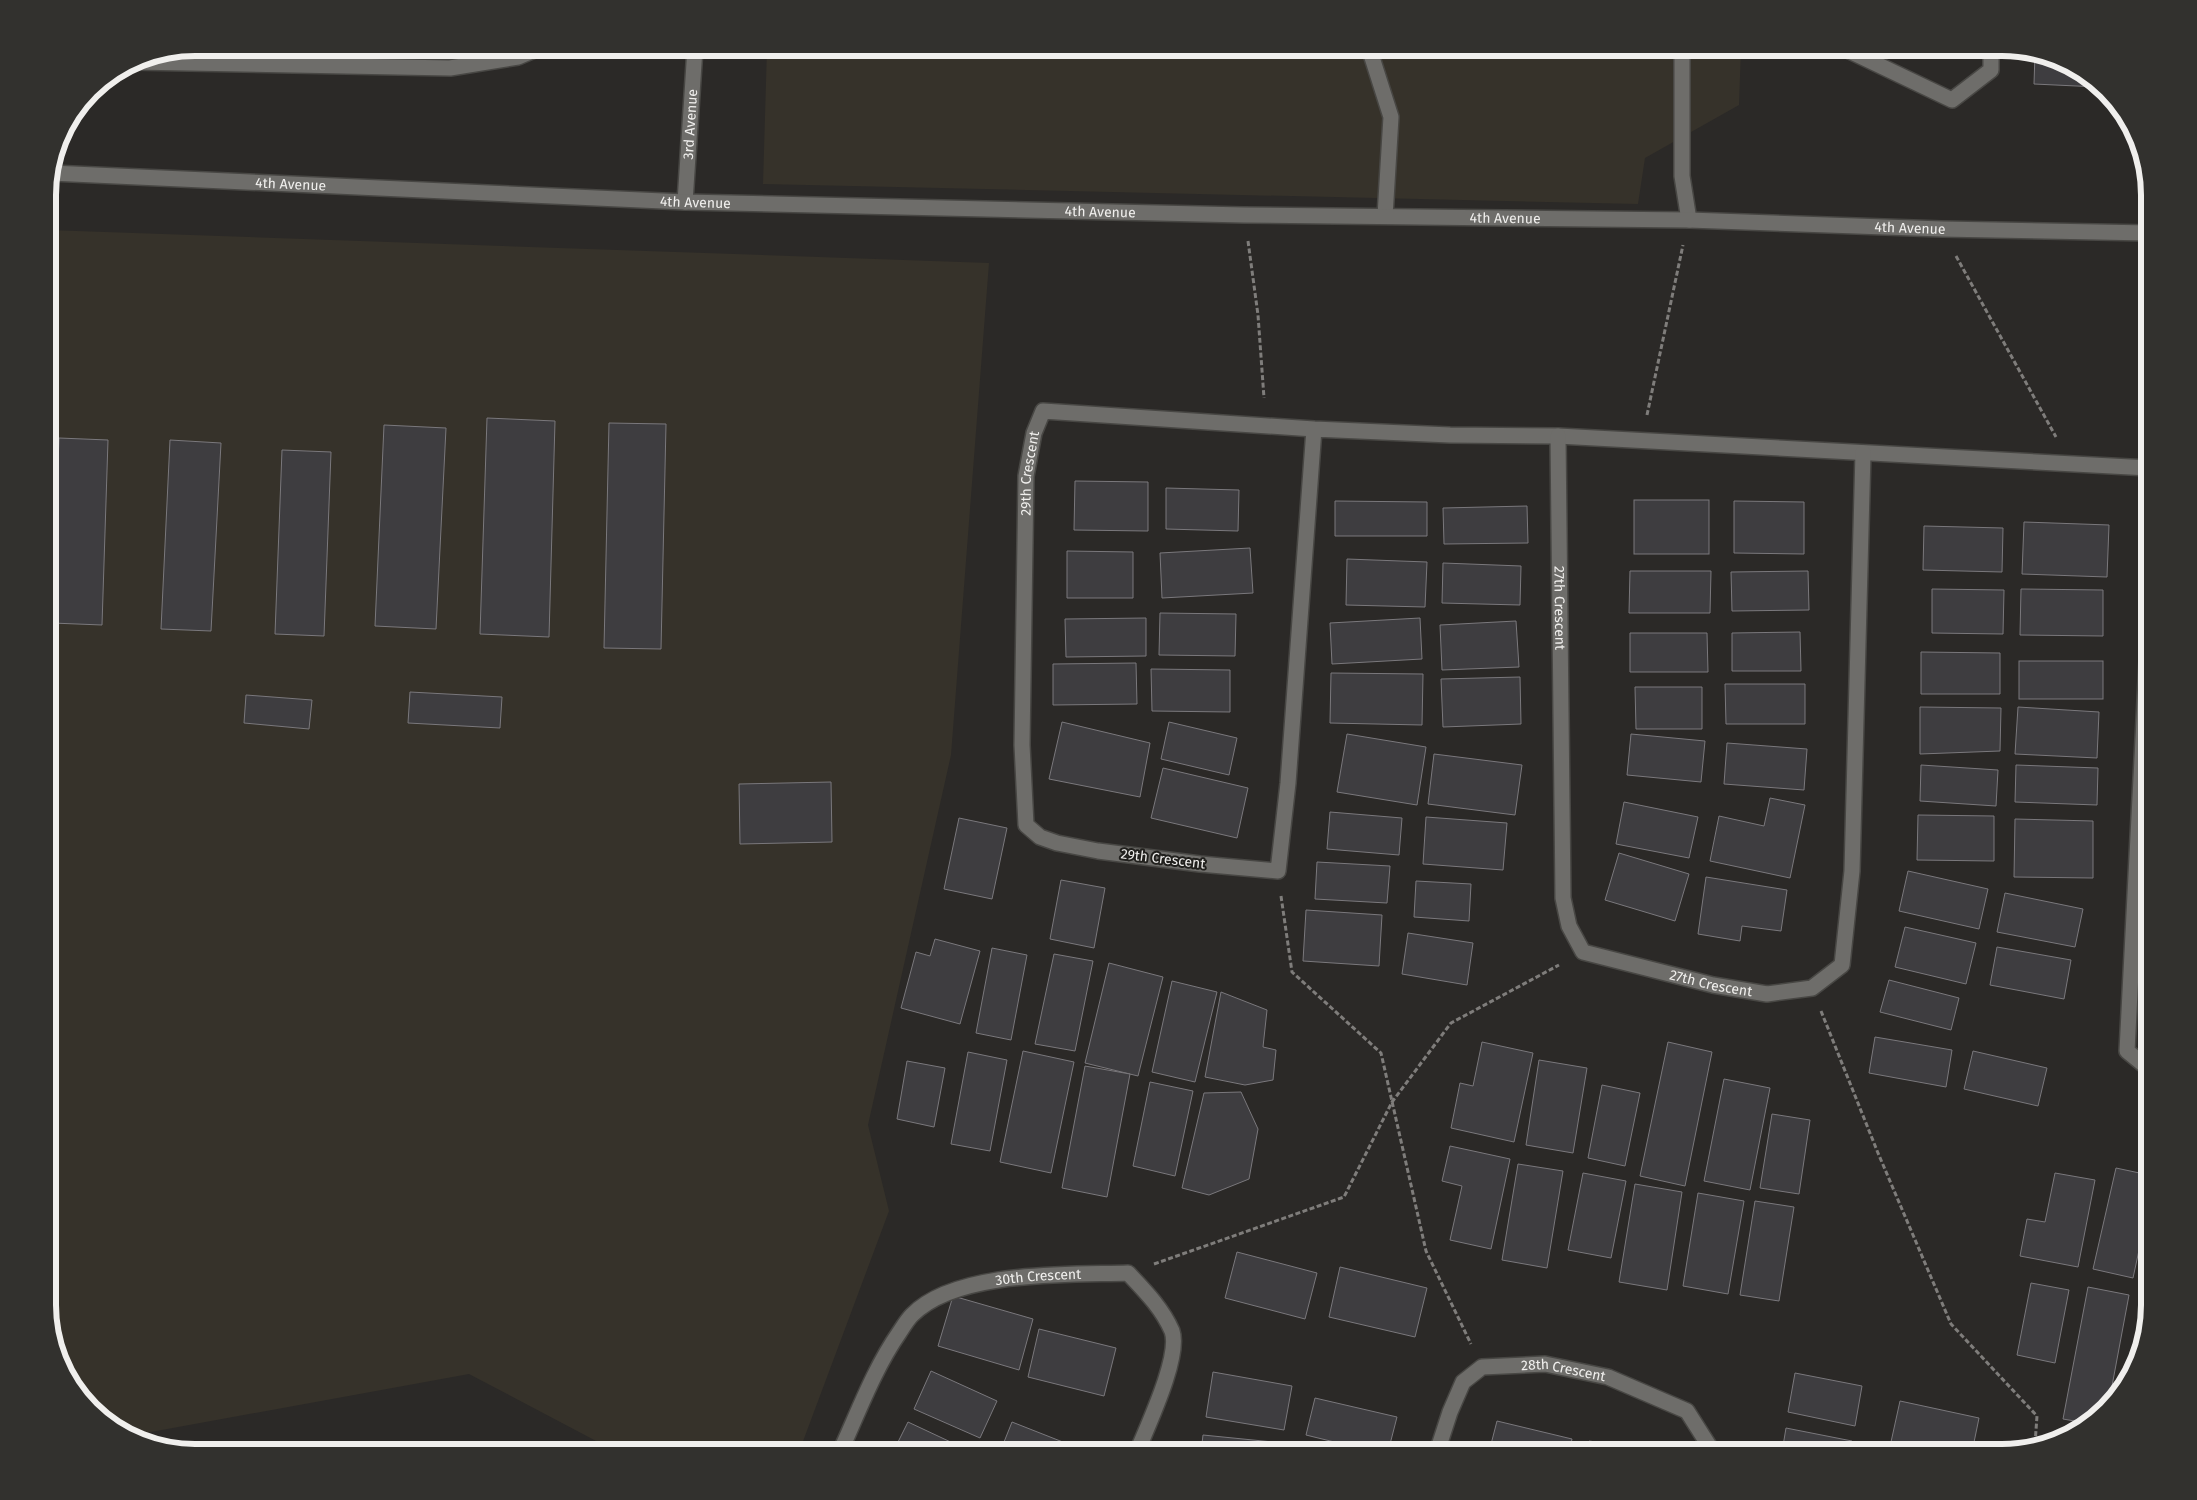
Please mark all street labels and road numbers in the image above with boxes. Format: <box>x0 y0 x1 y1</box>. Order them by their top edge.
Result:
street label: 3rd Avenue <box>679 88 701 160</box>
street label: 4th Avenue <box>255 174 327 194</box>
street label: 4th Avenue <box>659 192 731 212</box>
street label: 4th Avenue <box>1065 202 1136 221</box>
street label: 4th Avenue <box>1470 209 1541 227</box>
street label: 4th Avenue <box>1874 218 1946 238</box>
street label: 29th Crescent <box>1017 429 1043 516</box>
street label: 27th Crescent <box>1551 566 1569 651</box>
street label: 29th Crescent <box>1120 845 1207 873</box>
street label: 27th Crescent <box>1668 966 1755 1000</box>
street label: 30th Crescent <box>994 1265 1082 1289</box>
street label: 28th Crescent <box>1521 1355 1608 1385</box>

